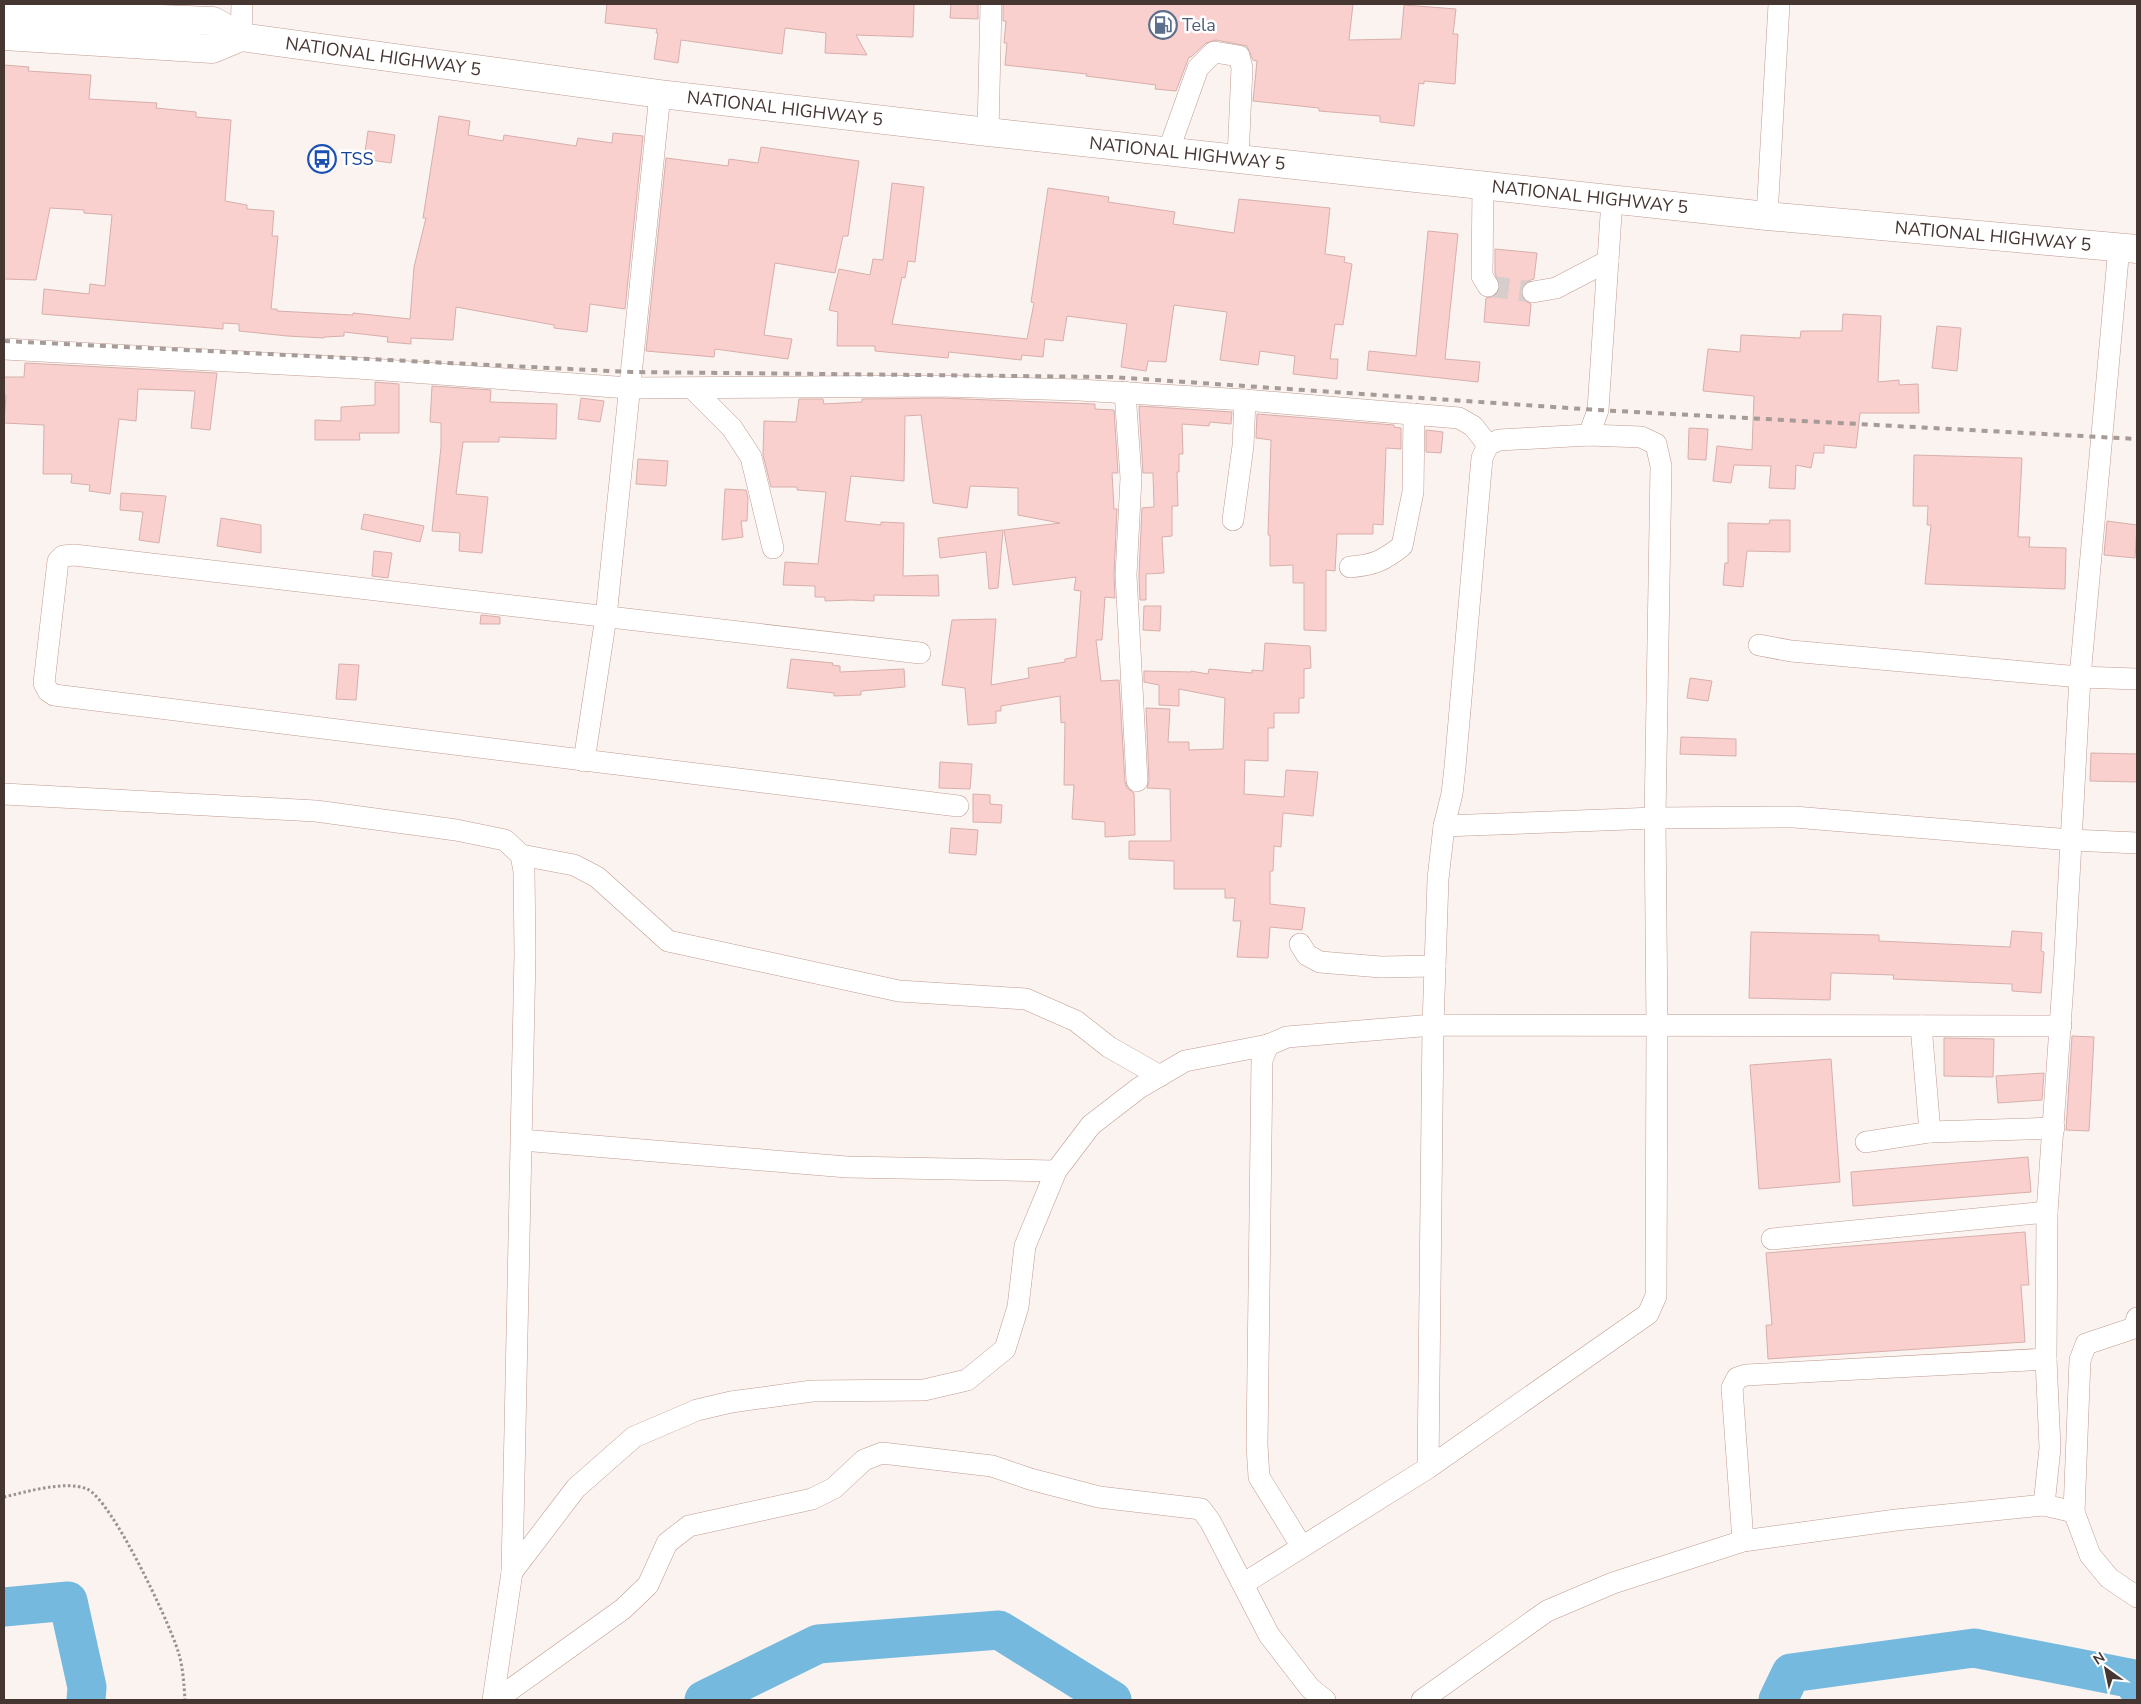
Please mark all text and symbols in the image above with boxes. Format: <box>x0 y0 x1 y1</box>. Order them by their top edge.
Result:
fuel station icon: Tela <box>1148 10 1178 40</box>
place label: Tela <box>1182 13 1216 37</box>
street label: NATIONAL HIGHWAY 5 <box>284 31 483 82</box>
street label: NATIONAL HIGHWAY 5 <box>686 85 884 132</box>
street label: NATIONAL HIGHWAY 5 <box>1088 131 1287 176</box>
bus stop icon: TSS <box>307 144 337 174</box>
place label: TSS <box>341 147 374 171</box>
street label: NATIONAL HIGHWAY 5 <box>1491 174 1689 219</box>
street label: NATIONAL HIGHWAY 5 <box>1894 215 2092 257</box>
north arrow <box>2081 1644 2131 1694</box>
text: N <box>2090 1648 2109 1669</box>

